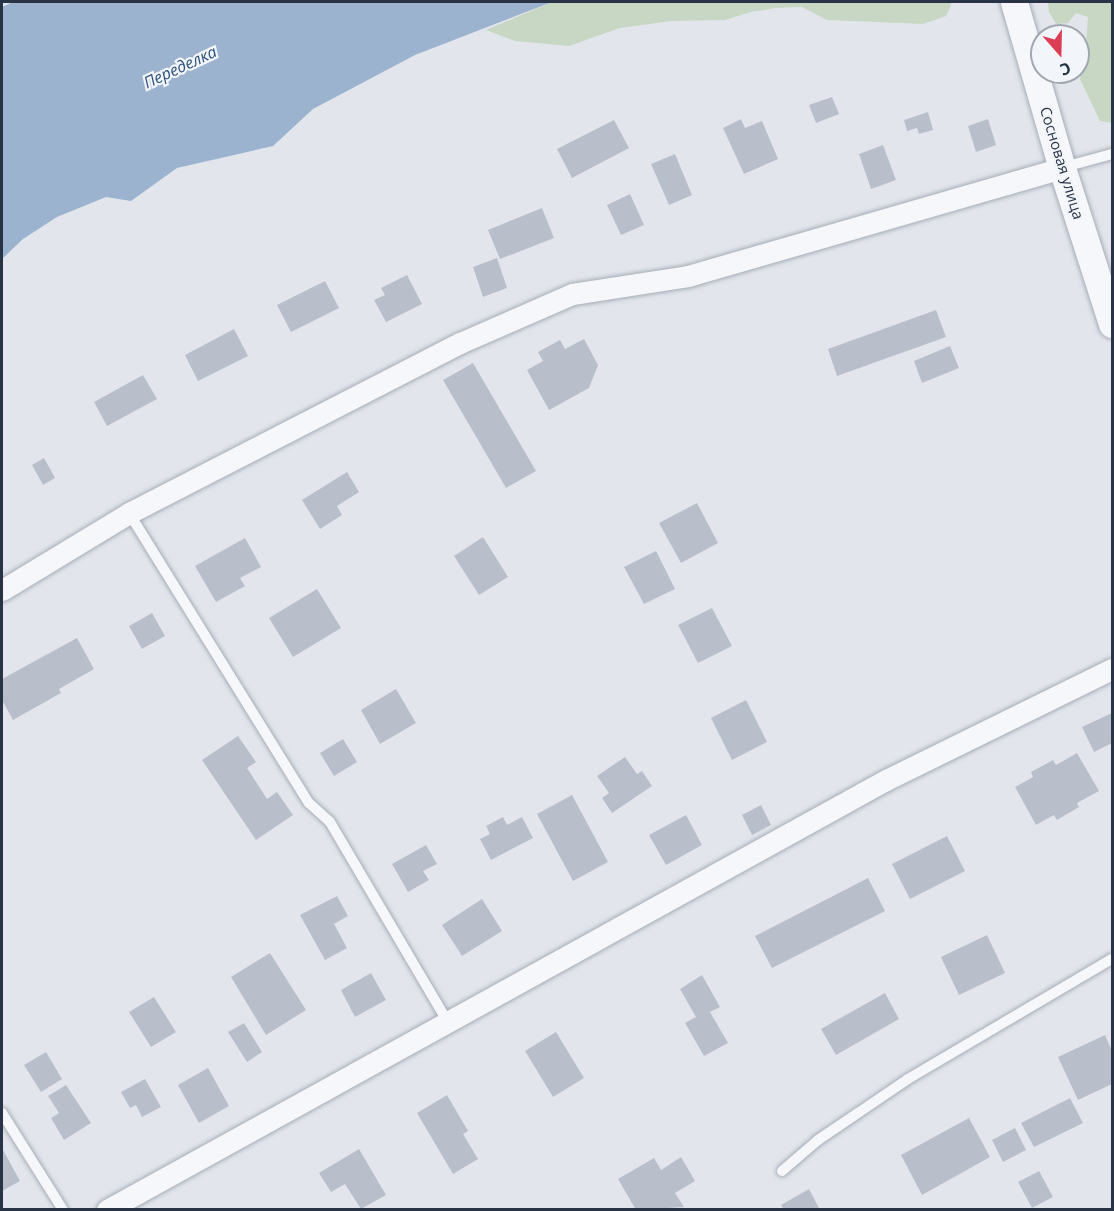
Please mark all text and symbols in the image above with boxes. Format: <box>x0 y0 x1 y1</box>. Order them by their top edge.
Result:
north arrow <box>1030 24 1090 84</box>
water label: Переделка <box>140 42 220 92</box>
text: С <box>1057 57 1074 81</box>
street label: Сосновая улица <box>1036 105 1088 221</box>

